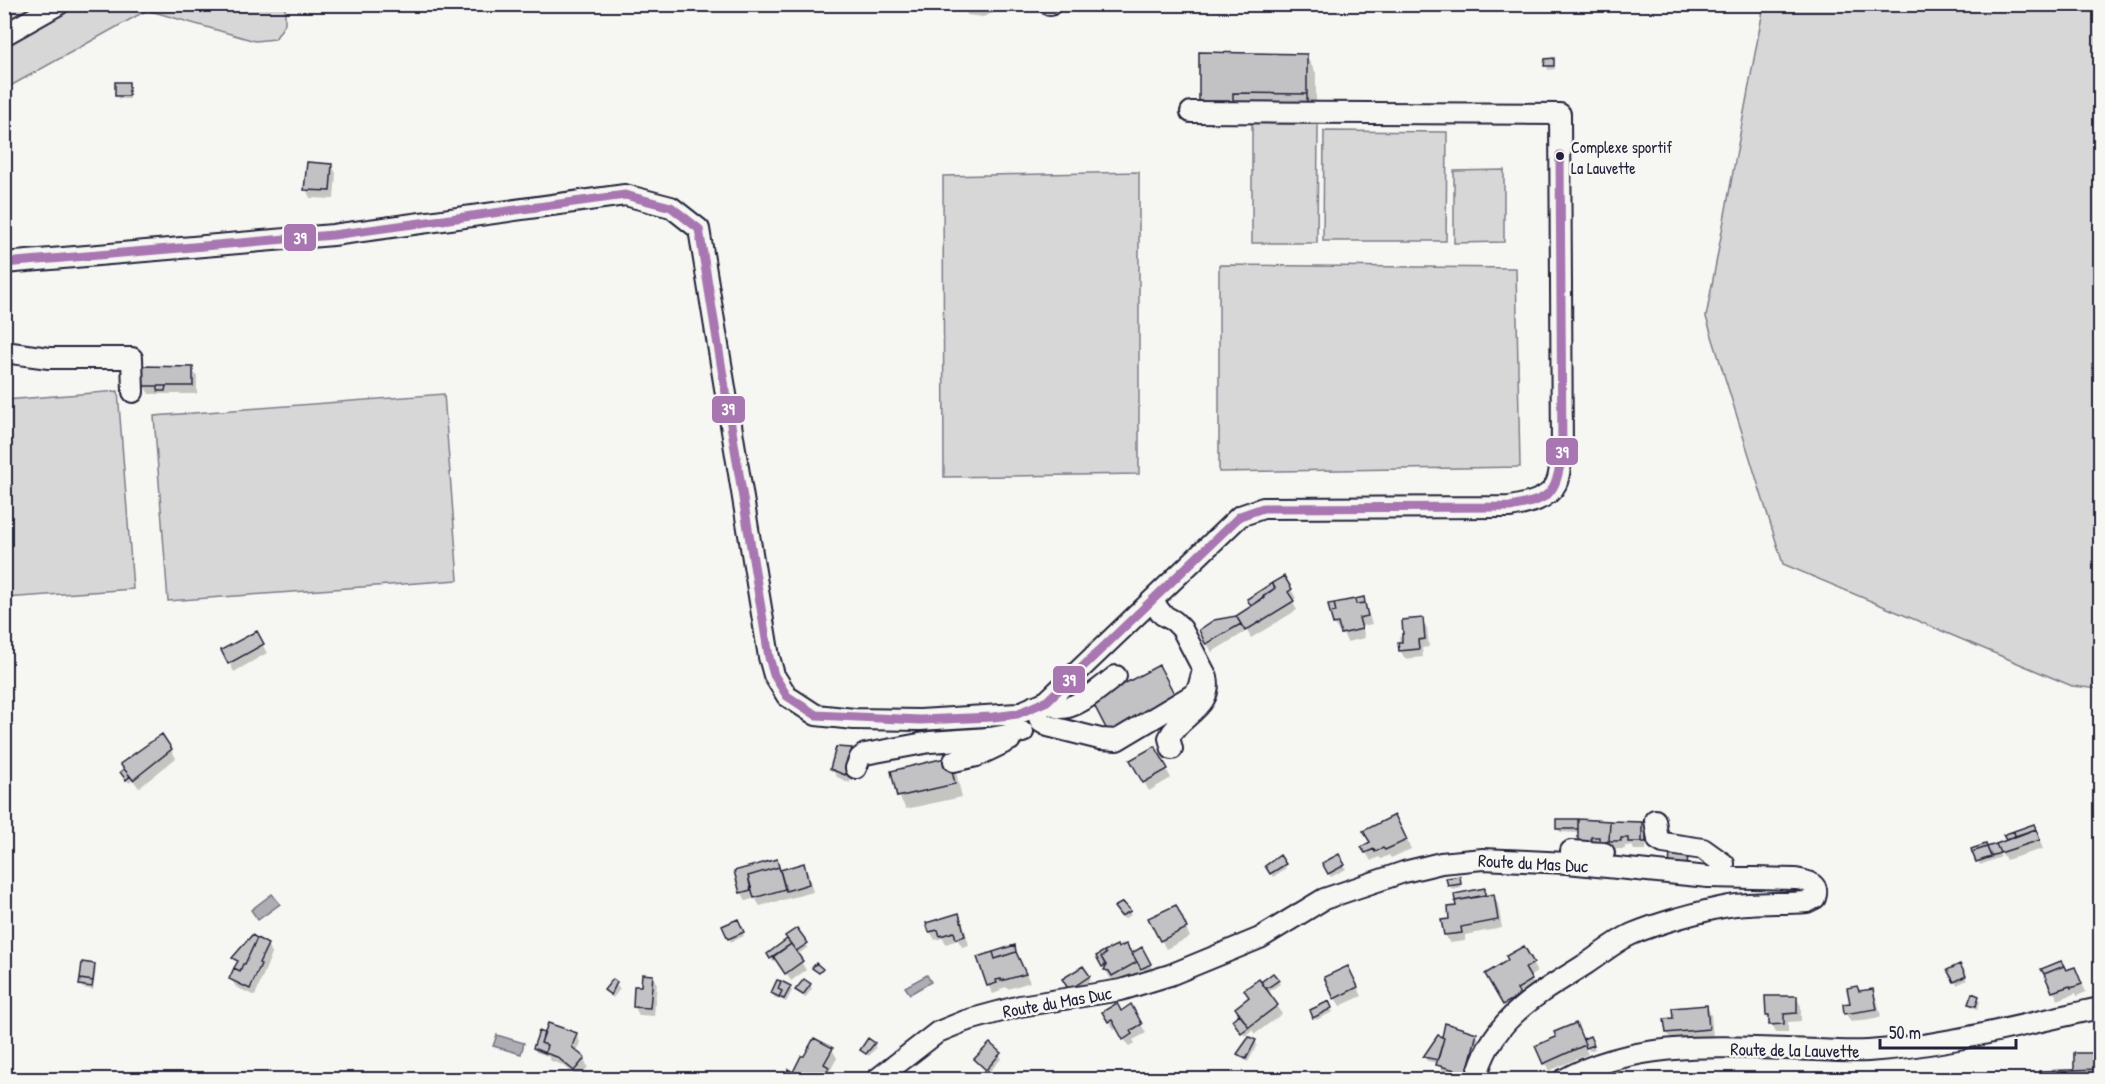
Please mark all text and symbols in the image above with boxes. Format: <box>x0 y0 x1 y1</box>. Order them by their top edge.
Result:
place label: Complexe sportif La Lauvette <box>1571 136 1672 179</box>
marker: Complexe sportif La Lauvette <box>1554 150 1566 162</box>
line badge: 39 <box>283 223 317 252</box>
text: 39 <box>293 227 307 249</box>
line badge: 39 <box>711 395 746 424</box>
text: 39 <box>721 398 735 420</box>
line badge: 39 <box>1545 437 1579 466</box>
text: 39 <box>1555 441 1569 463</box>
line badge: 39 <box>1052 665 1086 694</box>
text: 39 <box>1062 669 1076 691</box>
street label: Route du Mas Duc <box>1477 848 1589 878</box>
street label: Route du Mas Duc <box>1001 980 1113 1024</box>
scale bar <box>1880 1012 2016 1050</box>
text: 50 m <box>1889 1020 1921 1045</box>
street label: Route de la Lauvette <box>1730 1036 1860 1064</box>

